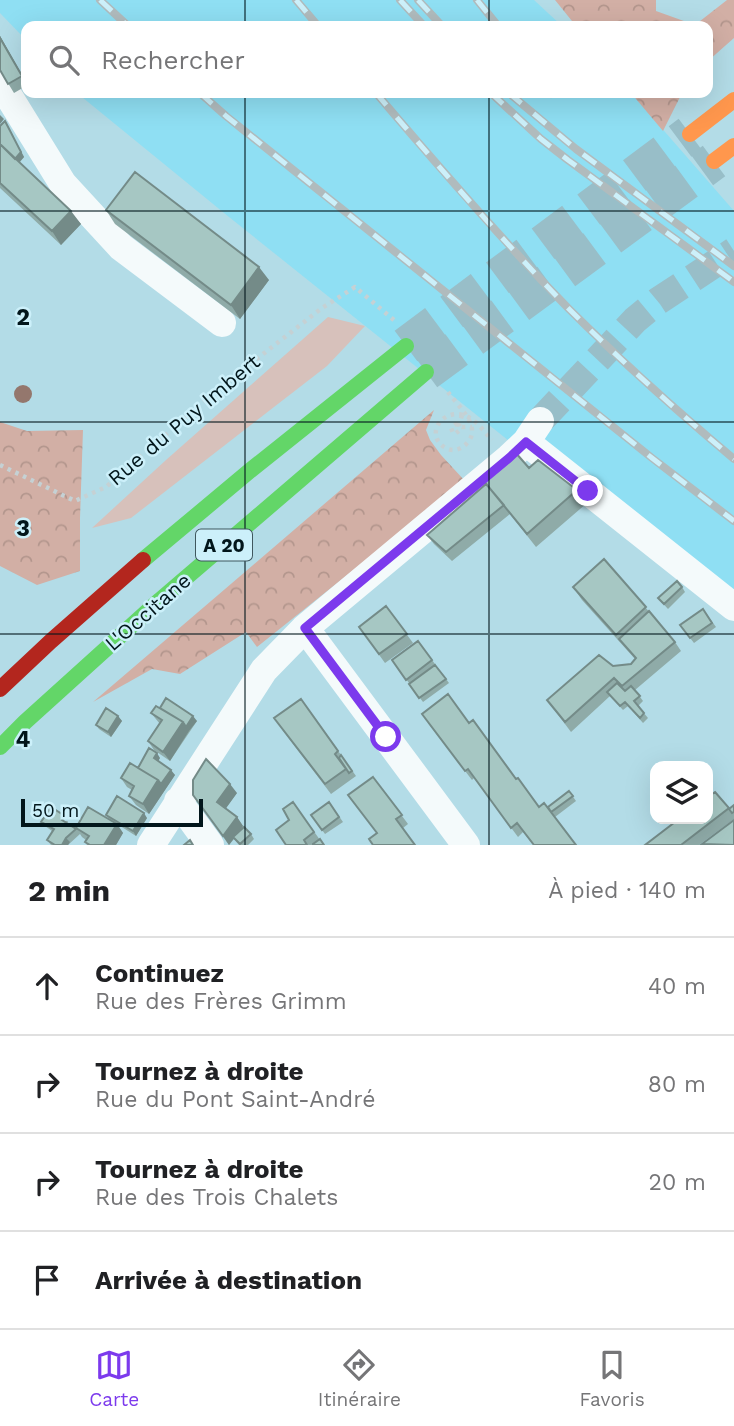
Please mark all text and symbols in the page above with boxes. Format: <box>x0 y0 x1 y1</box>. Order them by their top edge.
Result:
search box <box>21 21 713 98</box>
icon: search <box>45 41 83 79</box>
text: Rechercher <box>101 45 245 75</box>
text: 2 <box>16 304 30 331</box>
street label: Rue du Puy Imbert <box>103 349 265 490</box>
route end <box>572 475 603 506</box>
text: 3 <box>16 515 30 542</box>
road number: A 20 <box>196 530 252 560</box>
street label: L'Occitane <box>100 568 196 656</box>
route start <box>370 721 401 752</box>
text: 4 <box>16 726 31 753</box>
map controls <box>650 761 713 824</box>
button: layers <box>650 761 713 824</box>
scale bar <box>21 796 203 828</box>
text: 50 m <box>32 799 79 822</box>
text: 2 min <box>28 873 110 908</box>
text: À pied · 140 m <box>548 877 706 904</box>
text: Continuez <box>95 958 224 988</box>
icon: ahead <box>28 967 66 1005</box>
text: 40 m <box>648 973 706 1000</box>
text: Rue des Frères Grimm <box>95 988 347 1015</box>
text: Tournez à droite <box>95 1056 304 1086</box>
icon: right <box>28 1065 66 1103</box>
text: 80 m <box>648 1071 706 1098</box>
text: Rue du Pont Saint-André <box>95 1086 375 1113</box>
text: Tournez à droite <box>95 1154 304 1184</box>
icon: right <box>28 1163 66 1201</box>
text: 20 m <box>649 1169 706 1196</box>
text: Rue des Trois Chalets <box>95 1184 338 1211</box>
icon: arrive <box>28 1261 66 1299</box>
text: Arrivée à destination <box>95 1265 362 1295</box>
tab: Carte <box>89 1346 139 1411</box>
tab: Itinéraire <box>318 1346 401 1411</box>
tab: Favoris <box>580 1346 645 1411</box>

